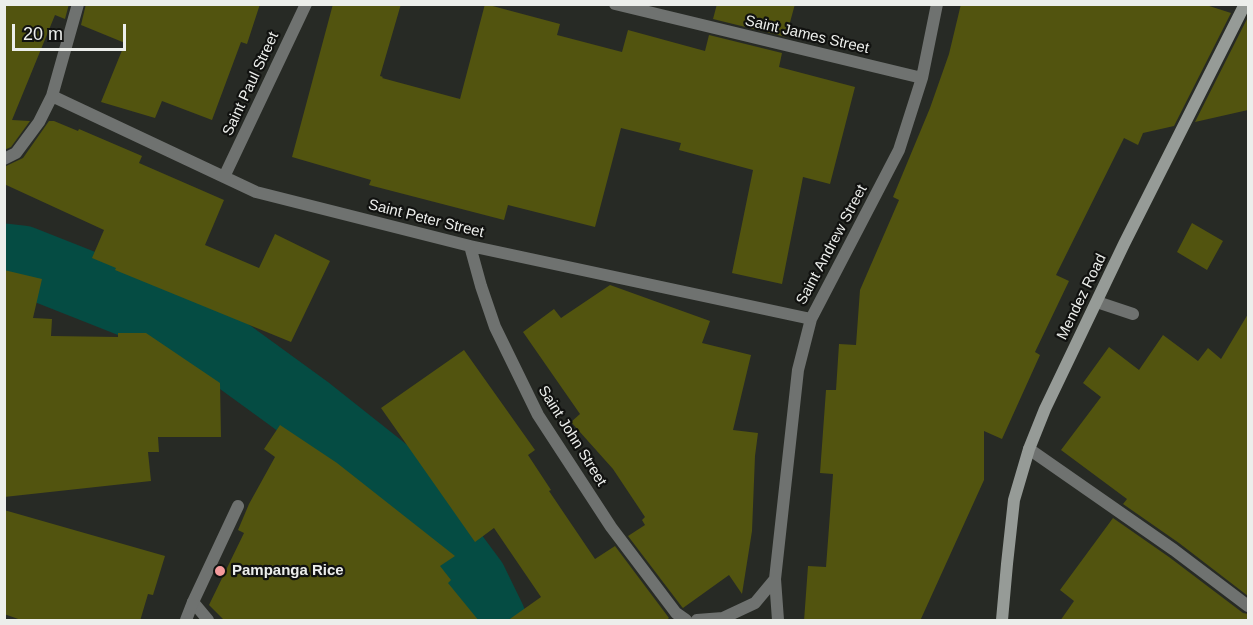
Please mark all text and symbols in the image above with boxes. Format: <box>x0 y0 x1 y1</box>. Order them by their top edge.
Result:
scale bar <box>15 12 129 50</box>
street label: Saint James Street <box>743 12 871 58</box>
text: 20 m <box>23 24 63 44</box>
street label: Saint Paul Street <box>219 29 283 139</box>
street label: Saint Andrew Street <box>793 182 871 308</box>
street label: Saint Peter Street <box>366 196 486 242</box>
street label: Mendez Road <box>1053 251 1111 343</box>
street label: Saint John Street <box>534 382 610 490</box>
place label: Pampanga Rice <box>232 562 344 580</box>
marker: Pampanga Rice <box>213 564 227 578</box>

